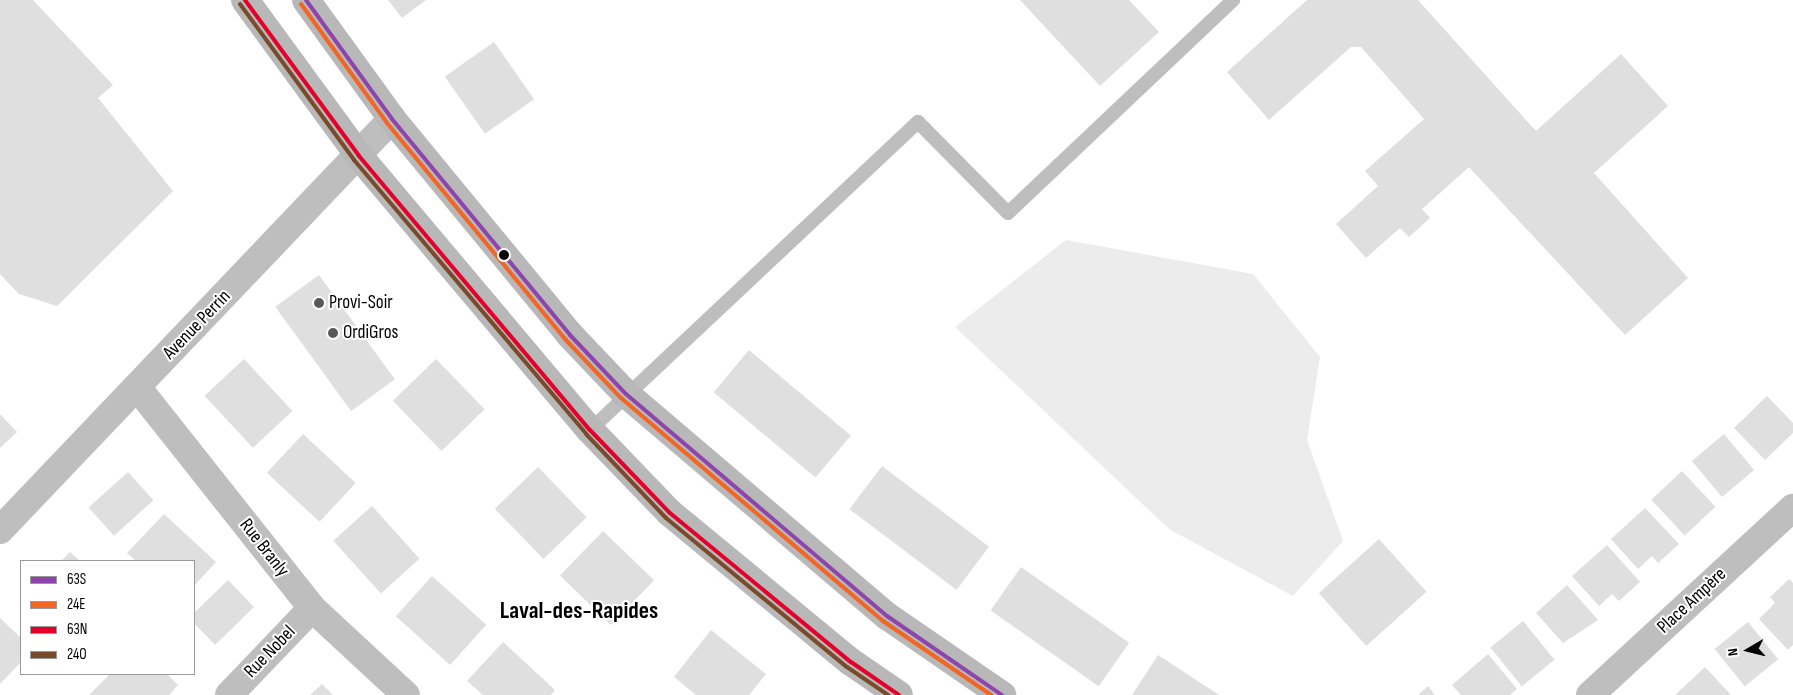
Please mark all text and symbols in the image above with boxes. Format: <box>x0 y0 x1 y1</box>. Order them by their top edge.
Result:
unlabelled marker <box>499 250 509 260</box>
street label: Avenue Perrin <box>158 286 236 364</box>
place label: Provi-Soir <box>329 292 393 314</box>
marker: Provi-Soir <box>313 297 325 309</box>
place label: OrdiGros <box>343 322 398 344</box>
marker: OrdiGros <box>327 327 339 339</box>
street label: Rue Branly <box>234 514 294 582</box>
legend <box>20 560 195 675</box>
street label: Place Ampère <box>1653 563 1731 639</box>
text: 63S <box>67 570 86 589</box>
text: 24E <box>67 595 86 614</box>
district label: Laval-des-Rapides <box>500 597 658 625</box>
text: 63N <box>67 620 88 639</box>
street label: Rue Nobel <box>240 621 300 683</box>
north arrow <box>1723 625 1773 675</box>
text: 24O <box>67 645 87 664</box>
text: N <box>1724 647 1742 657</box>

